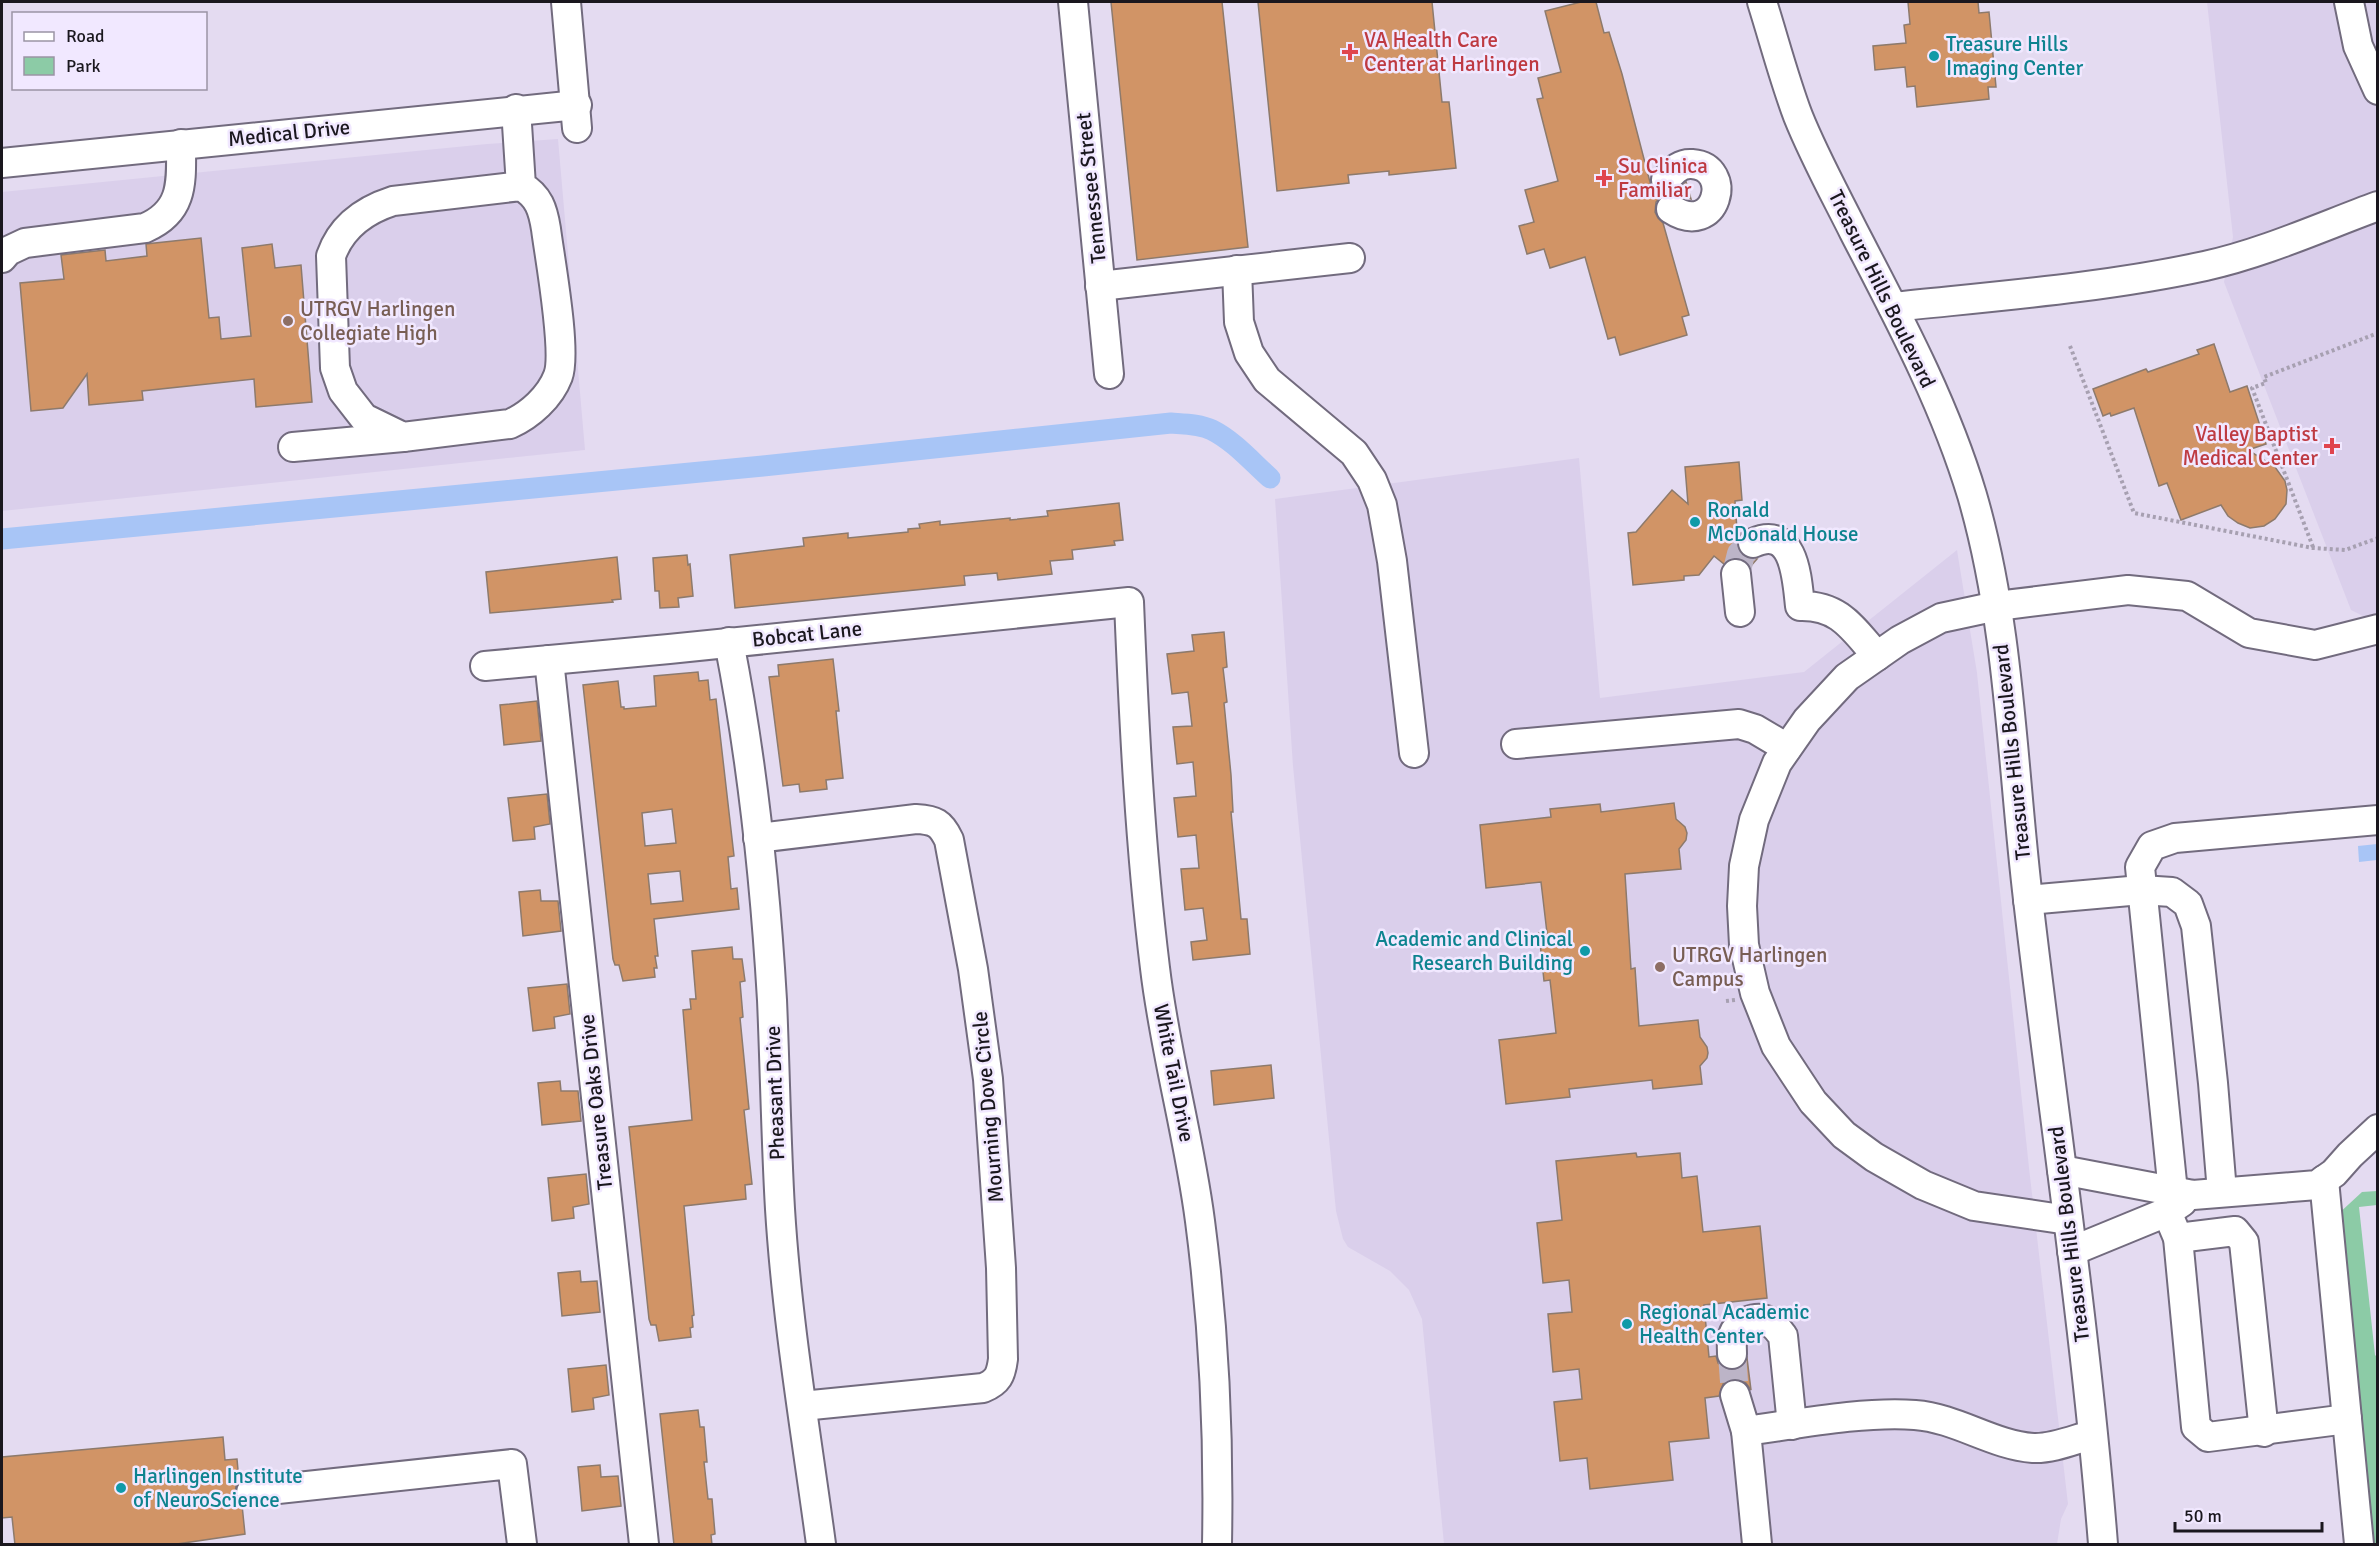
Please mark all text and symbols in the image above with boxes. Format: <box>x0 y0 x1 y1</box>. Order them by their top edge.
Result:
legend <box>12 12 207 90</box>
text: Road <box>66 25 105 47</box>
place label: VA Health Care Center at Harlingen <box>1364 27 1540 77</box>
place label: Treasure Hills Imaging Center <box>1946 31 2083 81</box>
marker: VA Health Care Center at Harlingen <box>1341 43 1359 61</box>
marker: Treasure Hills Imaging Center <box>1927 49 1941 63</box>
text: Park <box>66 55 101 77</box>
street label: Tennessee Street <box>1070 111 1112 265</box>
street label: Medical Drive <box>227 114 351 152</box>
place label: Su Clinica Familiar <box>1618 153 1708 203</box>
marker: Su Clinica Familiar <box>1595 169 1613 187</box>
street label: Treasure Hills Boulevard <box>1823 186 1941 392</box>
place label: UTRGV Harlingen Collegiate High <box>300 296 455 346</box>
marker: UTRGV Harlingen Collegiate High <box>281 314 295 328</box>
place label: Valley Baptist Medical Center <box>2183 421 2318 471</box>
marker: Valley Baptist Medical Center <box>2323 437 2341 455</box>
place label: Ronald McDonald House <box>1707 497 1859 547</box>
marker: Ronald McDonald House <box>1688 515 1702 529</box>
street label: Bobcat Lane <box>751 615 863 653</box>
street label: Treasure Hills Boulevard <box>1988 643 2036 861</box>
place label: Academic and Clinical Research Building <box>1375 926 1573 976</box>
place label: UTRGV Harlingen Campus <box>1672 942 1827 992</box>
marker: Academic and Clinical Research Building <box>1578 944 1592 958</box>
marker: UTRGV Harlingen Campus <box>1653 960 1667 974</box>
street label: White Tail Drive <box>1148 1002 1200 1144</box>
street label: Mourning Dove Circle <box>967 1010 1009 1204</box>
street label: Treasure Oaks Drive <box>574 1013 618 1191</box>
street label: Pheasant Drive <box>760 1025 790 1161</box>
street label: Treasure Hills Boulevard <box>2043 1125 2095 1343</box>
place label: Regional Academic Health Center <box>1639 1299 1810 1349</box>
marker: Regional Academic Health Center <box>1620 1317 1634 1331</box>
place label: Harlingen Institute of NeuroScience <box>133 1463 303 1513</box>
marker: Harlingen Institute of NeuroScience <box>114 1481 128 1495</box>
scale bar <box>2175 1495 2322 1533</box>
text: 50 m <box>2184 1505 2222 1527</box>

